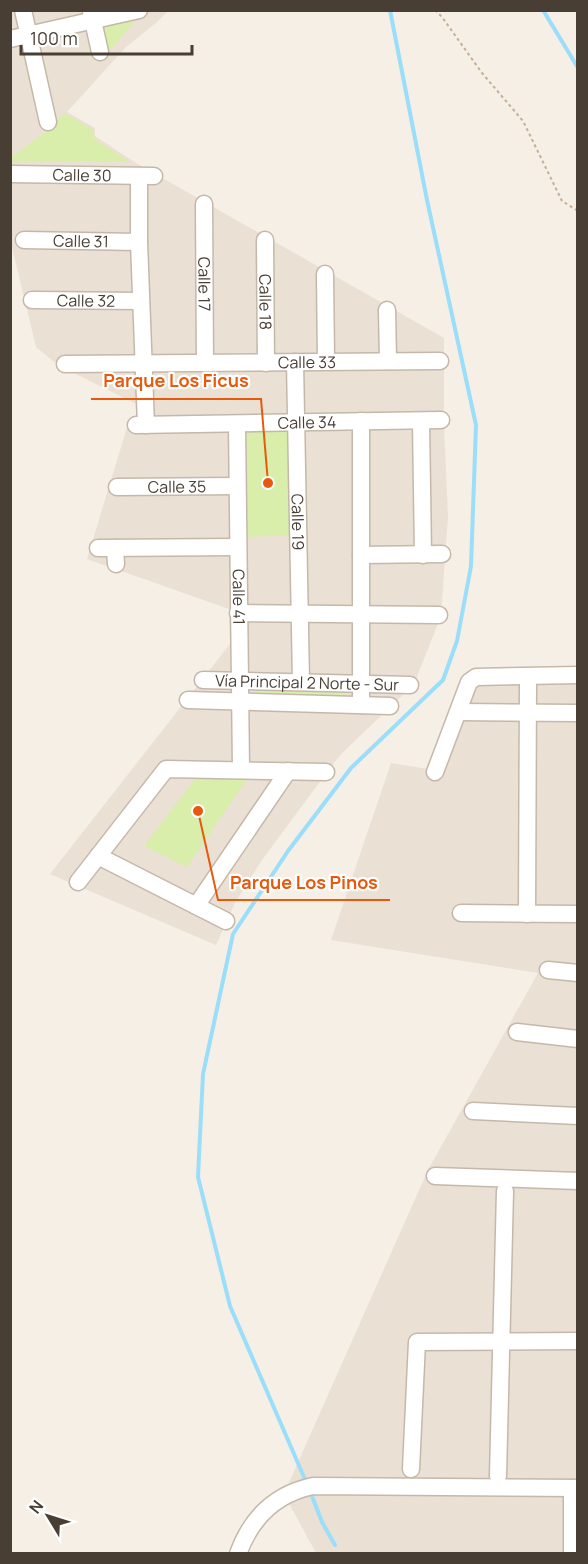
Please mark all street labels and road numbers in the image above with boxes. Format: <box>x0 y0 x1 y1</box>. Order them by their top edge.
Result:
street label: Calle 30 <box>52 164 112 186</box>
street label: Calle 31 <box>53 230 109 252</box>
street label: Calle 17 <box>193 257 216 311</box>
street label: Calle 18 <box>254 274 277 330</box>
street label: Calle 32 <box>57 289 115 312</box>
street label: Calle 33 <box>278 351 336 373</box>
street label: Calle 34 <box>277 411 337 434</box>
street label: Calle 35 <box>148 475 206 498</box>
street label: Calle 19 <box>286 493 310 550</box>
street label: Calle 41 <box>228 569 250 625</box>
street label: Vía Principal 2 Norte - Sur <box>215 669 399 696</box>

